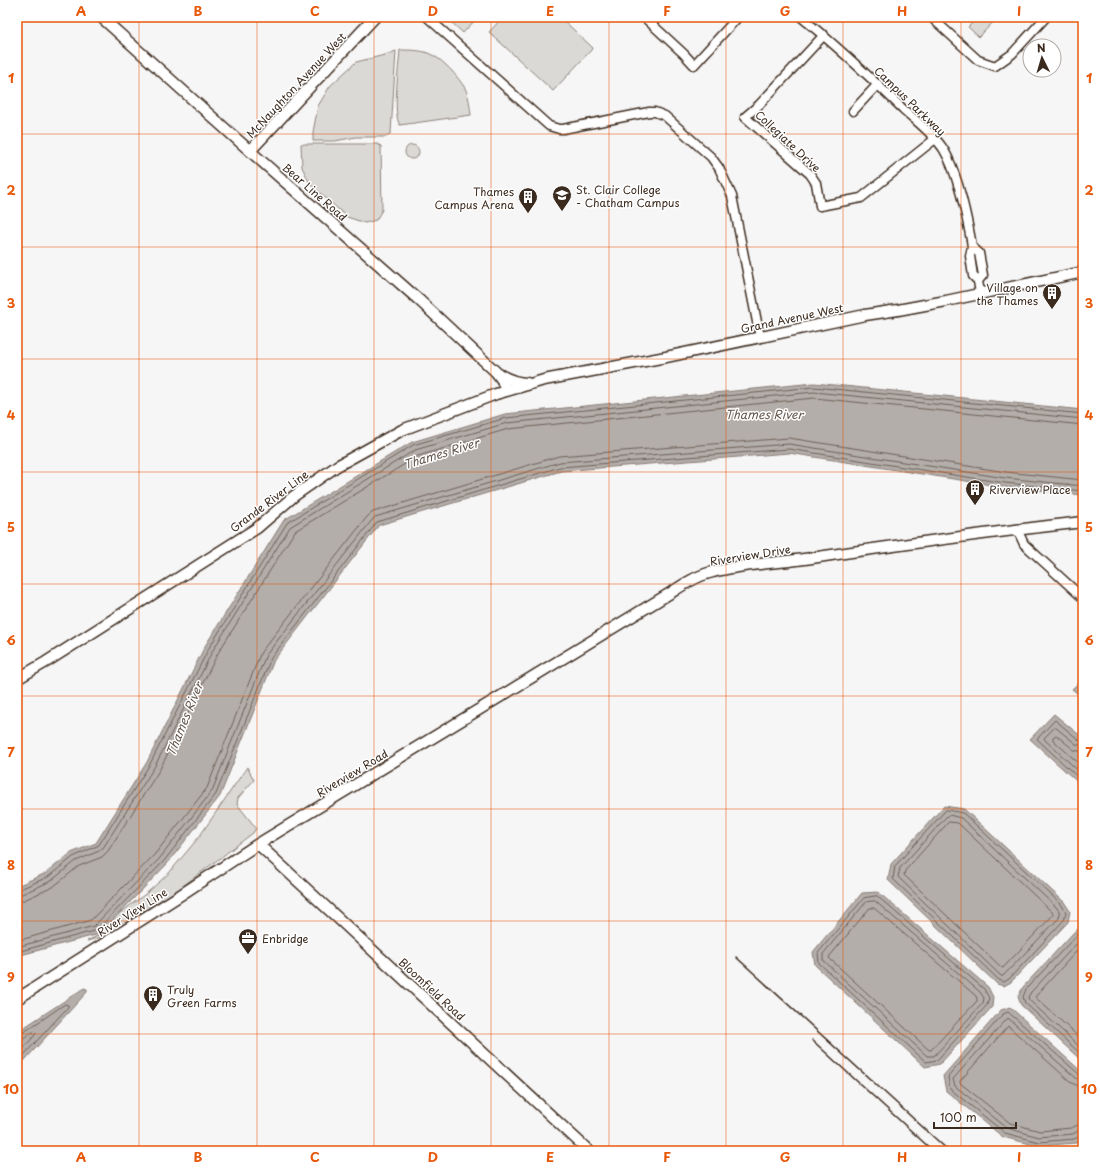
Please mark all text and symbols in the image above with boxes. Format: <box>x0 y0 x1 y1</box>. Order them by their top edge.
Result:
text: A <box>76 1 86 20</box>
text: B <box>194 1 203 20</box>
text: C <box>310 1 320 20</box>
text: D <box>428 1 438 20</box>
text: E <box>546 1 554 20</box>
text: F <box>663 1 671 20</box>
text: G <box>780 1 790 20</box>
text: H <box>897 1 907 20</box>
text: I <box>1017 1 1021 20</box>
street label: McNaughton Avenue West <box>242 28 350 142</box>
north arrow <box>1022 38 1062 78</box>
text: N <box>1036 39 1046 56</box>
street label: Campus Parkway <box>870 62 950 140</box>
text: 1 <box>8 68 14 87</box>
text: 1 <box>1086 68 1092 87</box>
street label: Collegiate Drive <box>751 106 825 176</box>
street label: Bear Line Road <box>279 159 351 225</box>
text: 2 <box>6 180 16 199</box>
text: 2 <box>1084 180 1094 199</box>
place label: St. Clair College - Chatham Campus <box>576 181 680 211</box>
place label: Thames Campus Arena <box>435 183 514 213</box>
school or university icon: St. Clair College - Chatham Campus <box>551 184 573 212</box>
building icon: Thames Campus Arena <box>517 186 539 214</box>
place label: Village on the Thames <box>976 279 1038 309</box>
building icon: Village on the Thames <box>1041 282 1063 310</box>
text: 3 <box>7 293 16 312</box>
text: 3 <box>1085 293 1094 312</box>
street label: Grand Avenue West <box>739 299 845 337</box>
text: 4 <box>7 405 16 424</box>
water label: Thames River <box>725 405 804 423</box>
text: 4 <box>1085 405 1094 424</box>
water label: Thames River <box>401 433 482 473</box>
street label: Grande River Line <box>226 466 312 536</box>
building icon: Riverview Place <box>964 478 986 506</box>
place label: Riverview Place <box>989 481 1071 498</box>
text: 5 <box>7 517 15 536</box>
text: 5 <box>1085 517 1093 536</box>
street label: Riverview Drive <box>708 540 792 570</box>
text: 6 <box>6 630 16 649</box>
text: 6 <box>1084 630 1094 649</box>
water label: Thames River <box>161 678 207 758</box>
text: 7 <box>7 742 15 761</box>
text: 7 <box>1085 742 1093 761</box>
street label: Riverview Road <box>313 745 391 801</box>
text: 8 <box>7 855 15 874</box>
text: 8 <box>1085 855 1093 874</box>
street label: River View Line <box>94 883 171 940</box>
office icon: Enbridge <box>237 927 259 955</box>
place label: Enbridge <box>262 930 309 947</box>
street label: Bloomfield Road <box>395 954 469 1024</box>
text: 9 <box>7 967 15 986</box>
text: 9 <box>1085 967 1093 986</box>
place label: Truly Green Farms <box>167 981 237 1011</box>
building icon: Truly Green Farms <box>142 984 164 1012</box>
text: 10 <box>3 1079 19 1098</box>
text: 10 <box>1081 1079 1097 1098</box>
scale bar <box>934 1104 1016 1130</box>
text: 100 m <box>940 1108 977 1126</box>
text: A <box>76 1147 86 1166</box>
text: B <box>194 1147 203 1166</box>
text: C <box>310 1147 320 1166</box>
text: D <box>428 1147 438 1166</box>
text: E <box>546 1147 554 1166</box>
text: F <box>663 1147 671 1166</box>
text: G <box>780 1147 790 1166</box>
text: H <box>897 1147 907 1166</box>
text: I <box>1017 1147 1021 1166</box>

